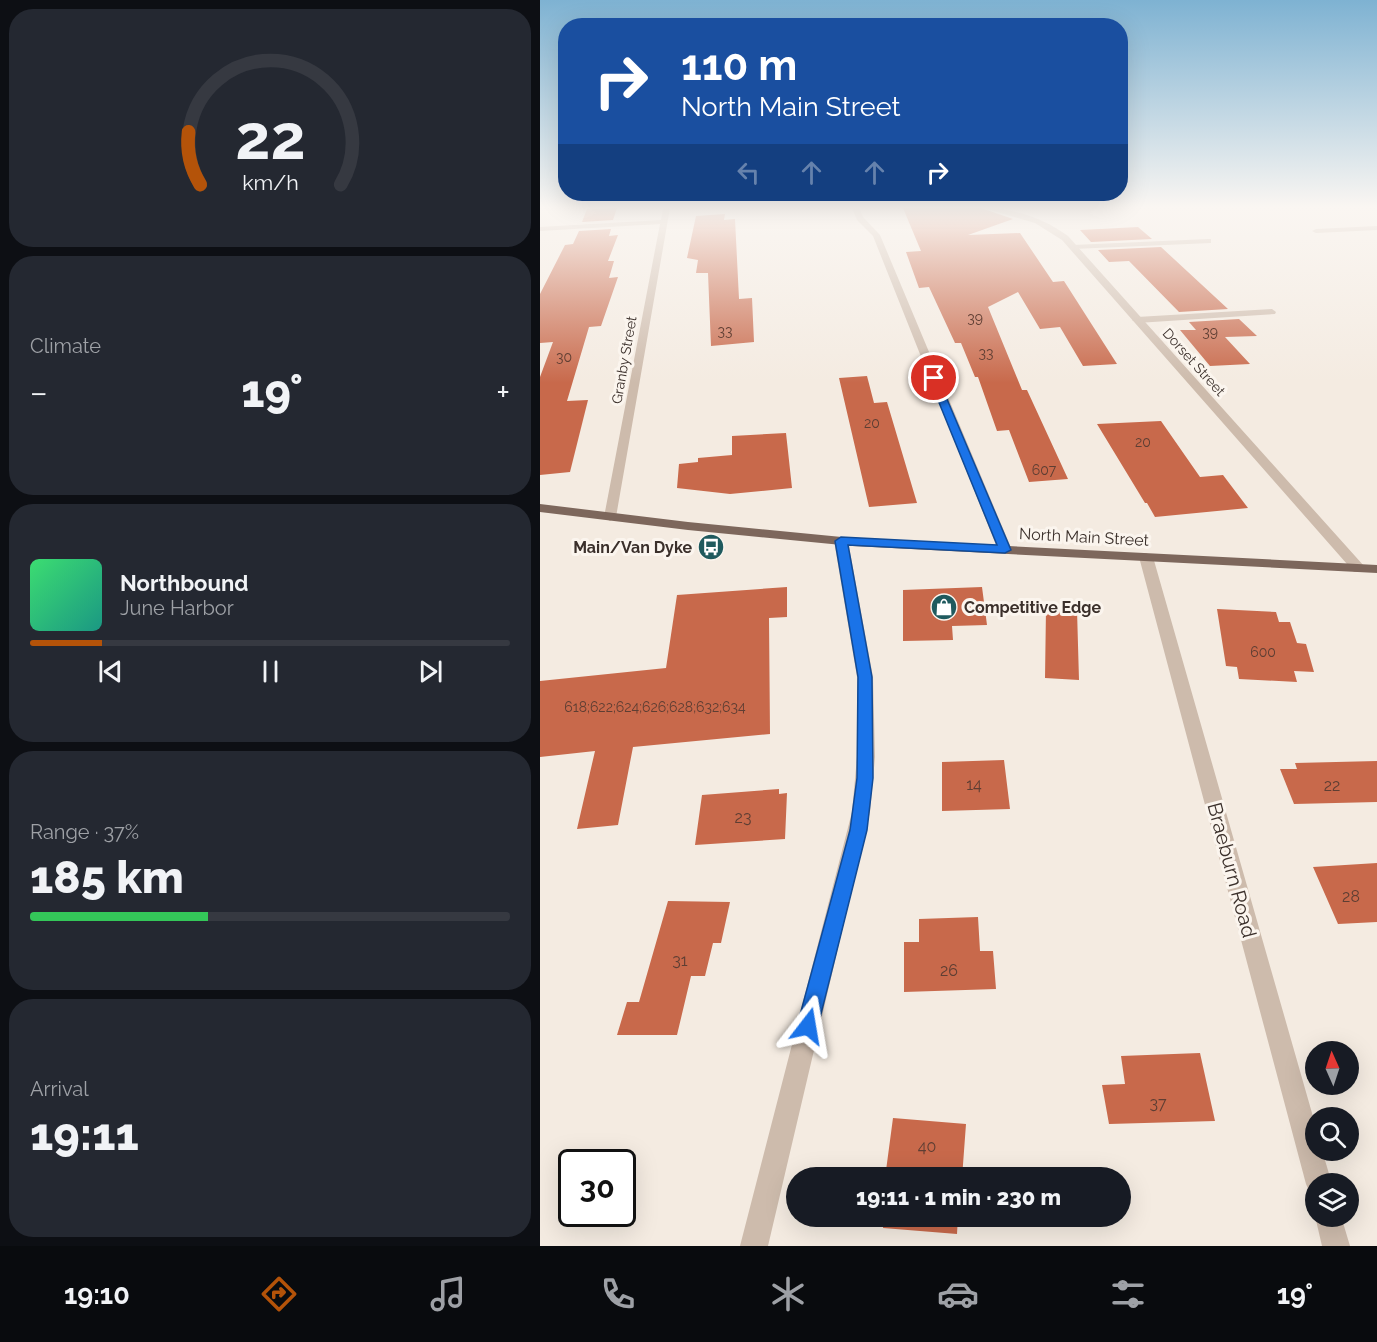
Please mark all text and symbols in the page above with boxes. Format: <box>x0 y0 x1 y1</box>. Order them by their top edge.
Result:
text: 110 m <box>681 41 797 90</box>
icon: right <box>582 42 660 120</box>
text: North Main Street <box>681 91 900 122</box>
text: 22 <box>235 100 305 174</box>
icon: left <box>732 156 765 189</box>
icon: ahead <box>795 156 828 189</box>
icon: ahead <box>858 156 891 189</box>
icon: right <box>921 156 954 189</box>
text: km/h <box>242 171 298 196</box>
house number: 39 <box>967 310 983 326</box>
street label: Granby Street <box>608 315 640 405</box>
house number: 33 <box>718 323 732 339</box>
house number: 39 <box>1202 324 1218 340</box>
street label: Dorset Street <box>1160 325 1229 399</box>
text: Climate <box>30 334 101 358</box>
house number: 33 <box>979 345 993 361</box>
house number: 30 <box>556 349 572 365</box>
pin <box>908 352 959 403</box>
icon: arrive <box>917 361 950 394</box>
text: 19° <box>241 365 303 418</box>
text: − <box>30 373 48 412</box>
text: + <box>496 373 510 412</box>
house number: 20 <box>864 415 880 431</box>
house number: 20 <box>1135 434 1151 450</box>
house number: 607 <box>1032 462 1057 478</box>
street label: North Main Street <box>1019 524 1150 550</box>
bus stop icon: Main/Van Dyke <box>696 532 726 562</box>
place label: Main/Van Dyke <box>573 538 692 557</box>
text: Northbound <box>120 570 249 596</box>
shop icon: Competitive Edge <box>929 592 959 622</box>
text: June Harbor <box>120 596 234 620</box>
place label: Competitive Edge <box>964 598 1101 617</box>
house number: 600 <box>1250 644 1276 660</box>
icon: previous <box>94 655 127 688</box>
icon: pause <box>254 655 287 688</box>
icon: next <box>414 655 447 688</box>
house number: 618;622;624;626;628;632;634 <box>564 699 746 715</box>
house number: 14 <box>966 775 982 794</box>
house number: 22 <box>1324 776 1340 795</box>
street label: Braeburn Road <box>1202 800 1262 940</box>
house number: 23 <box>735 808 751 827</box>
text: Range · 37% <box>30 820 139 844</box>
text: 185 km <box>30 851 184 904</box>
house number: 28 <box>1342 887 1360 906</box>
house number: 31 <box>672 951 688 970</box>
house number: 26 <box>940 961 958 980</box>
position arrow <box>776 994 840 1058</box>
north arrow <box>1305 1041 1359 1095</box>
map controls <box>1305 1041 1359 1227</box>
text: Arrival <box>30 1077 89 1101</box>
house number: 37 <box>1149 1094 1167 1113</box>
button: search <box>1305 1107 1359 1161</box>
text: 19:11 <box>30 1108 139 1161</box>
house number: 40 <box>918 1137 936 1156</box>
speed limit sign: 30 <box>558 1149 636 1227</box>
button: layers <box>1305 1173 1359 1227</box>
text: 19:11 · 1 min · 230 m <box>856 1184 1061 1210</box>
icon: directions <box>258 1273 300 1315</box>
icon: music <box>427 1273 469 1315</box>
icon: phone <box>597 1273 639 1315</box>
icon: climate <box>767 1273 809 1315</box>
icon: car <box>937 1273 979 1315</box>
icon: filters <box>1107 1273 1149 1315</box>
text: 19:10 <box>64 1279 130 1310</box>
text: 19° <box>1277 1279 1313 1310</box>

